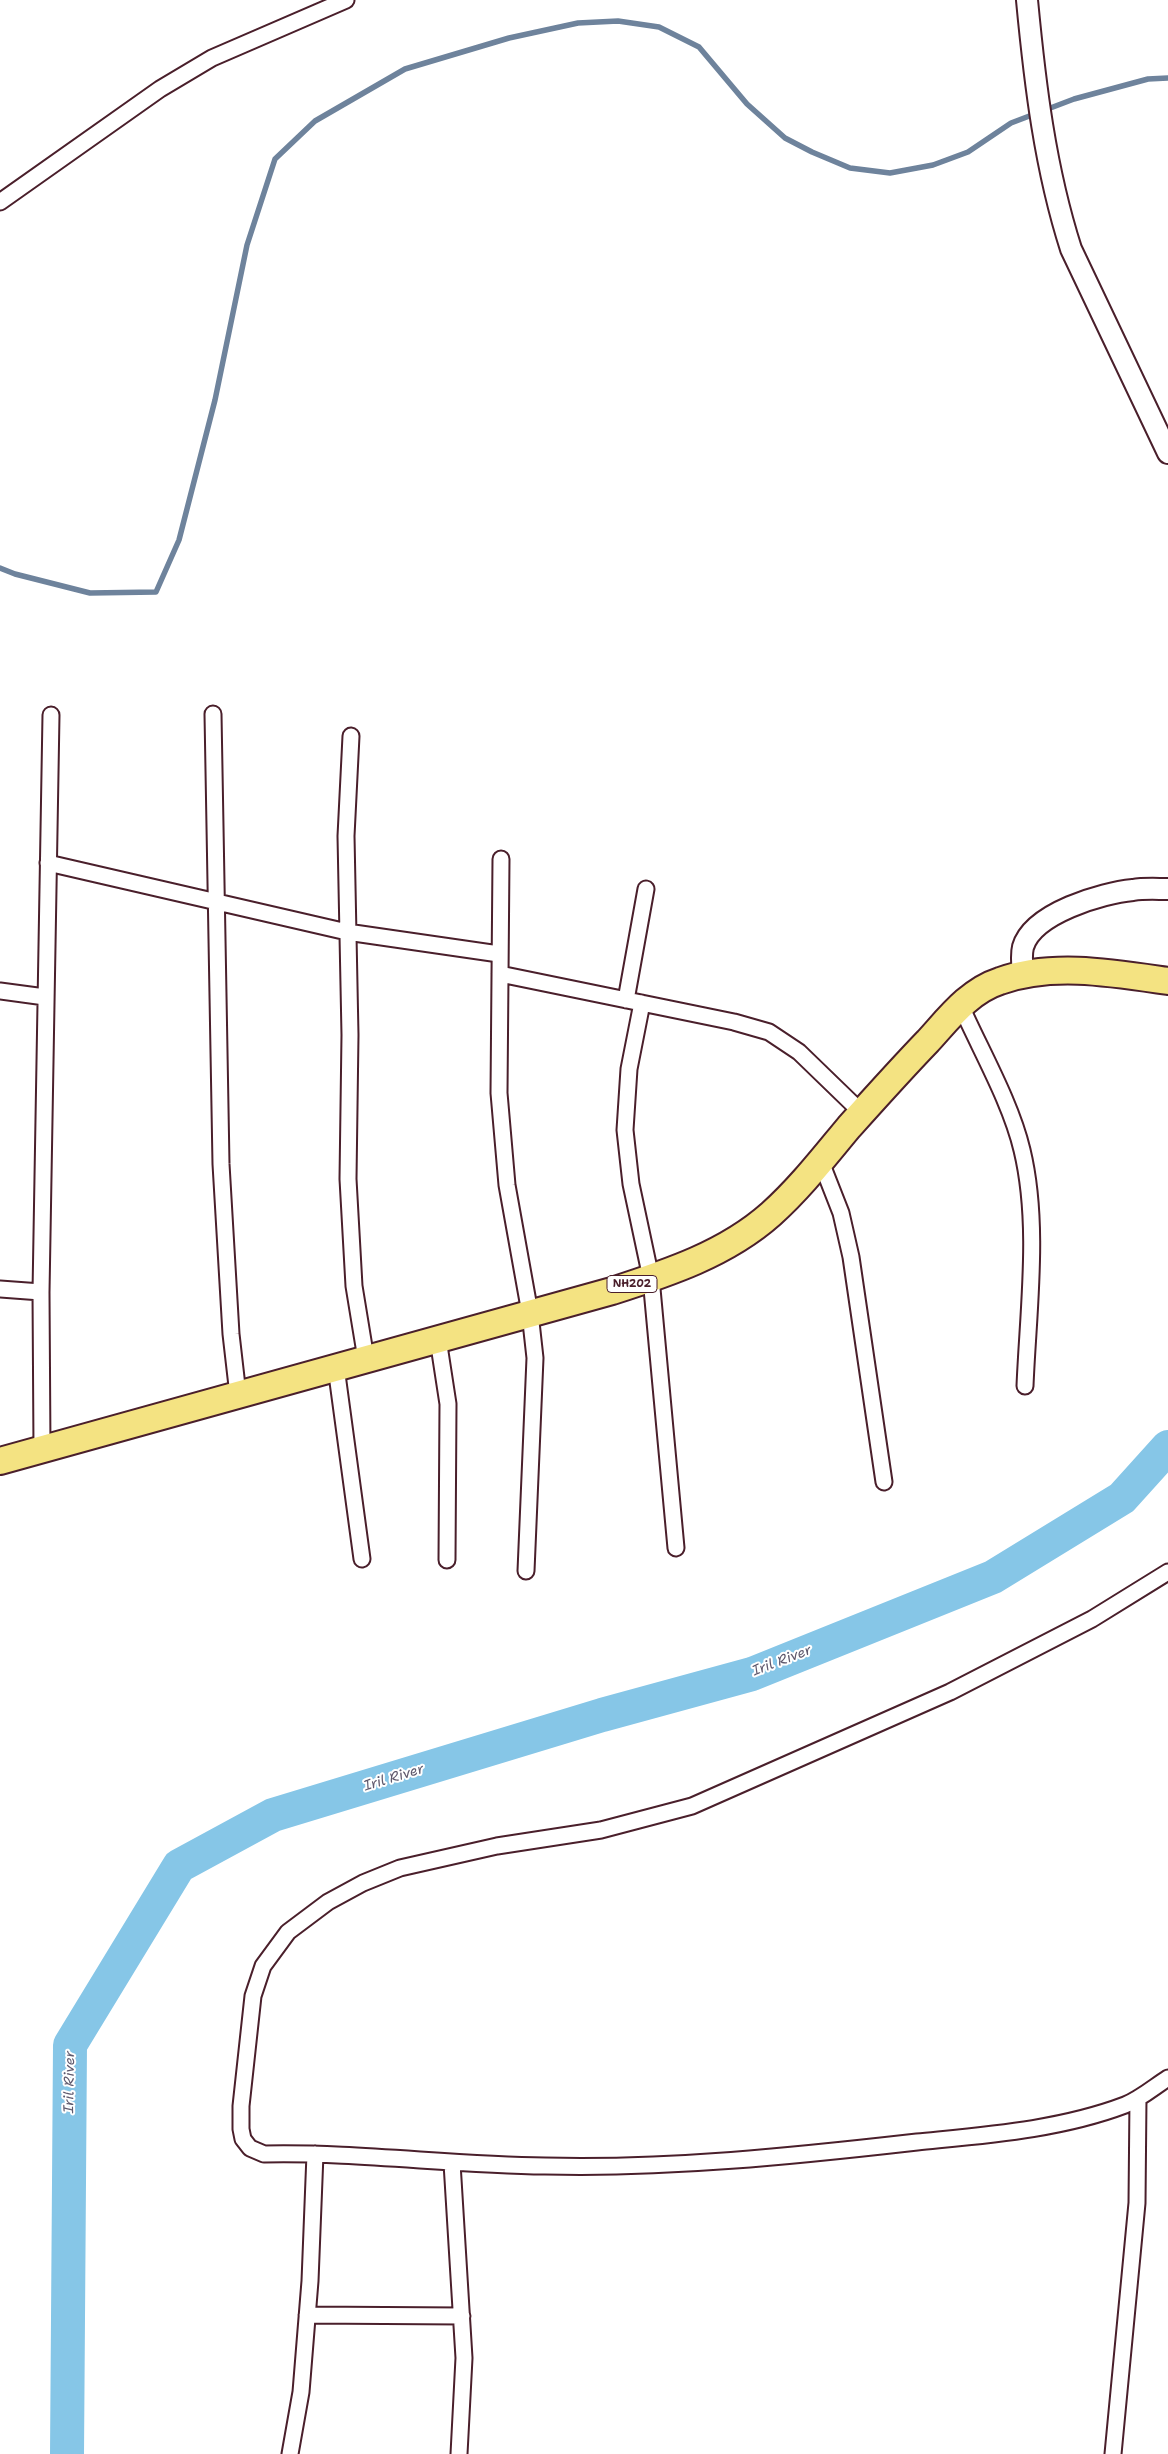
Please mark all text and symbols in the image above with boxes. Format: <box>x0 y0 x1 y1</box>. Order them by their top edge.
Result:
road number: NH202 <box>607 1276 657 1292</box>
water label: Iril River <box>750 1642 814 1680</box>
water label: Iril River <box>362 1761 426 1795</box>
water label: Iril River <box>61 2051 79 2113</box>

